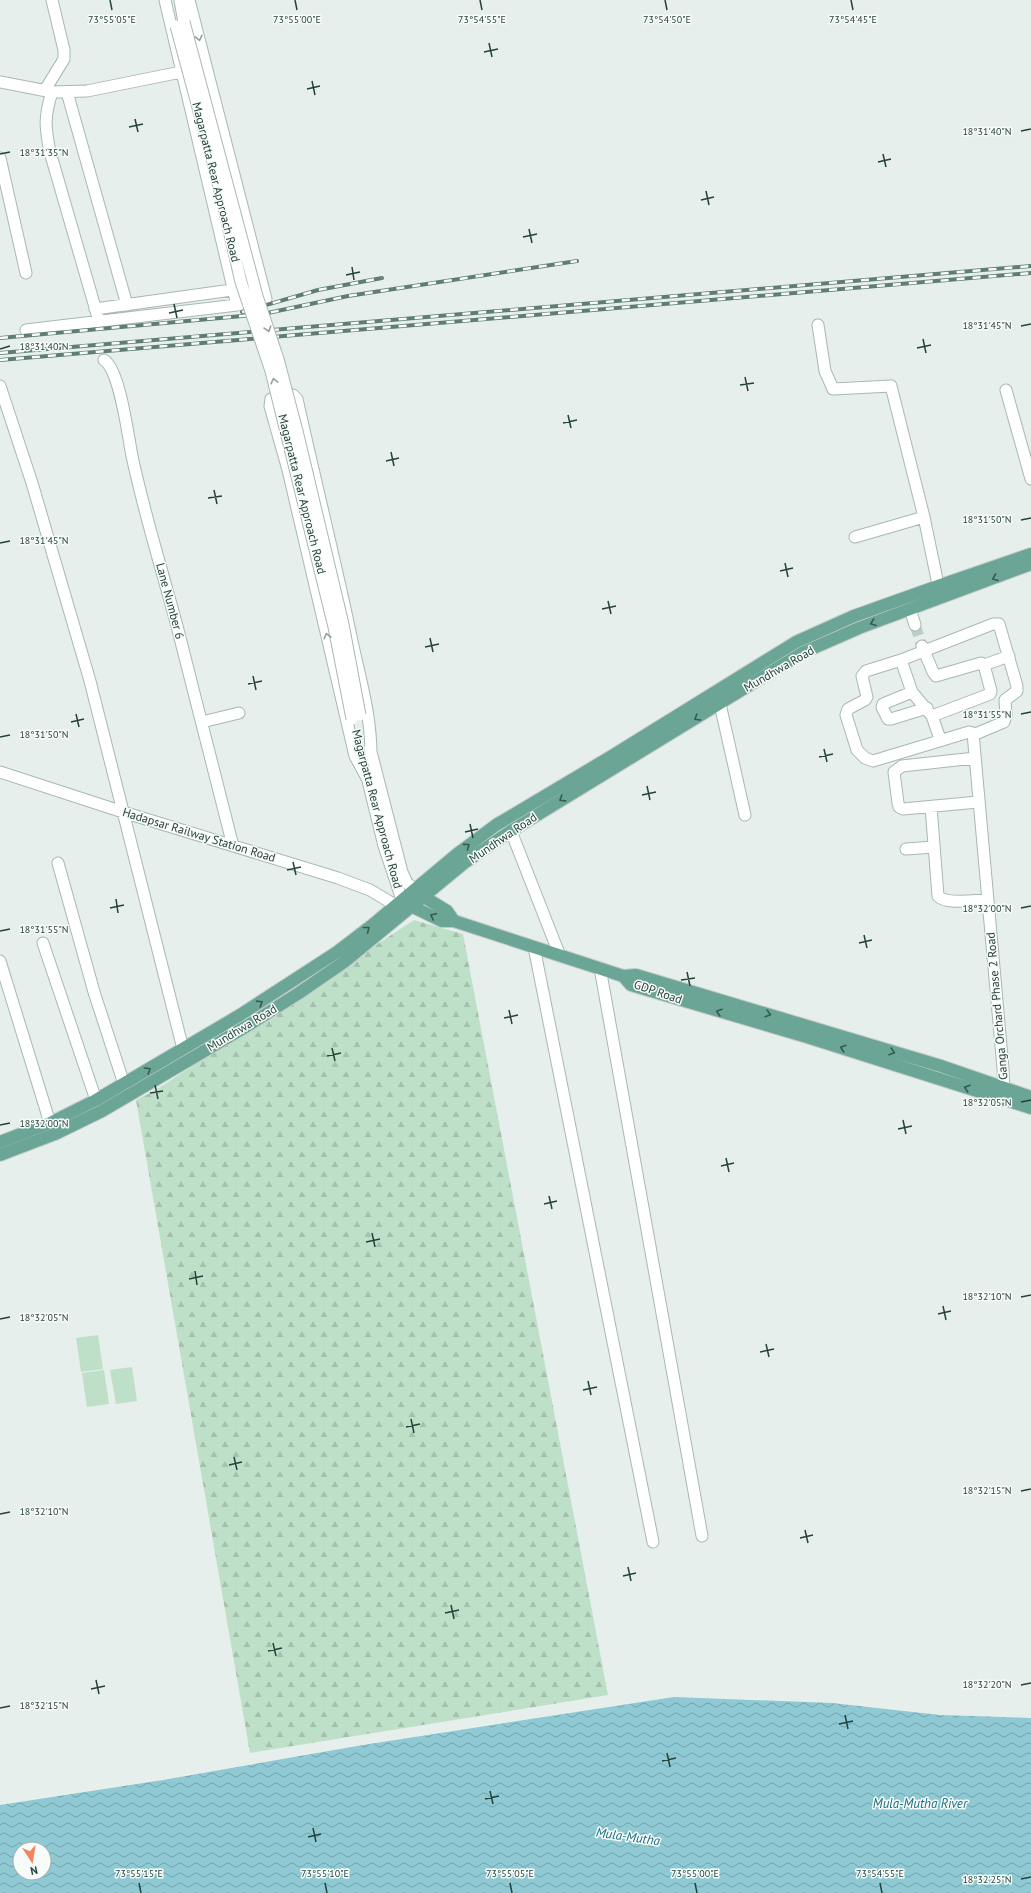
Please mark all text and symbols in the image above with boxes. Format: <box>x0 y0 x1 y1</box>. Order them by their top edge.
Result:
text: 73°55'05"E <box>88 13 136 26</box>
text: 73°55'00"E <box>273 13 321 26</box>
text: 73°54'55"E <box>458 13 506 26</box>
text: 73°54'50"E <box>643 13 691 26</box>
text: 73°54'45"E <box>829 13 877 26</box>
one-way arrow <box>194 35 202 41</box>
street label: Magarpatta Rear Approach Road <box>189 100 244 263</box>
text: 18°31'40"N <box>962 125 1012 138</box>
text: 18°31'35"N <box>19 146 69 159</box>
text: 18°31'45"N <box>962 319 1012 332</box>
one-way arrow <box>263 326 272 333</box>
text: 18°31'40"N <box>19 340 69 353</box>
one-way arrow <box>270 377 279 384</box>
street label: Magarpatta Rear Approach Road <box>275 412 330 575</box>
text: 18°31'50"N <box>962 513 1012 526</box>
text: 18°31'45"N <box>19 534 69 547</box>
street label: Lane Number 6 <box>153 561 188 641</box>
one-way arrow <box>991 573 998 581</box>
one-way arrow <box>869 618 876 626</box>
one-way arrow <box>323 633 331 639</box>
street label: Mundhwa Road <box>741 642 817 695</box>
text: 18°31'55"N <box>962 708 1012 721</box>
one-way arrow <box>694 713 701 720</box>
text: 18°31'50"N <box>19 728 69 741</box>
street label: Magarpatta Rear Approach Road <box>349 728 406 890</box>
one-way arrow <box>559 795 566 802</box>
street label: Hadapsar Railway Station Road <box>121 804 278 865</box>
street label: Mundhwa Road <box>466 809 540 866</box>
one-way arrow <box>462 844 469 851</box>
text: 18°32'00"N <box>962 902 1012 915</box>
one-way arrow <box>429 913 437 921</box>
text: 18°31'55"N <box>19 923 69 936</box>
one-way arrow <box>362 927 369 934</box>
street label: Ganga Orchard Phase 2 Road <box>983 932 1010 1080</box>
street label: GDP Road <box>632 976 684 1007</box>
street label: Mundhwa Road <box>204 1001 279 1054</box>
one-way arrow <box>256 1001 263 1008</box>
one-way arrow <box>715 1008 722 1017</box>
one-way arrow <box>764 1009 771 1018</box>
one-way arrow <box>840 1045 847 1053</box>
one-way arrow <box>889 1047 896 1056</box>
one-way arrow <box>144 1067 151 1074</box>
one-way arrow <box>964 1084 971 1093</box>
text: 18°32'05"N <box>962 1096 1012 1109</box>
text: 18°32'00"N <box>19 1117 69 1130</box>
text: 18°32'10"N <box>962 1290 1012 1303</box>
text: 18°32'05"N <box>19 1311 69 1324</box>
text: 18°32'15"N <box>962 1484 1012 1497</box>
text: 18°32'10"N <box>19 1505 69 1518</box>
text: 18°32'20"N <box>962 1678 1012 1691</box>
text: 18°32'15"N <box>19 1699 69 1712</box>
water label: Mula-Mutha River <box>873 1795 968 1812</box>
water label: Mula-Mutha <box>595 1824 662 1849</box>
north arrow <box>12 1841 52 1881</box>
text: N <box>29 1863 39 1878</box>
text: 73°55'15"E <box>115 1867 163 1880</box>
text: 73°55'10"E <box>301 1867 349 1880</box>
text: 73°55'05"E <box>486 1867 534 1880</box>
text: 73°55'00"E <box>671 1867 719 1880</box>
text: 73°54'55"E <box>856 1867 904 1880</box>
text: 18°32'25"N <box>962 1873 1012 1886</box>

